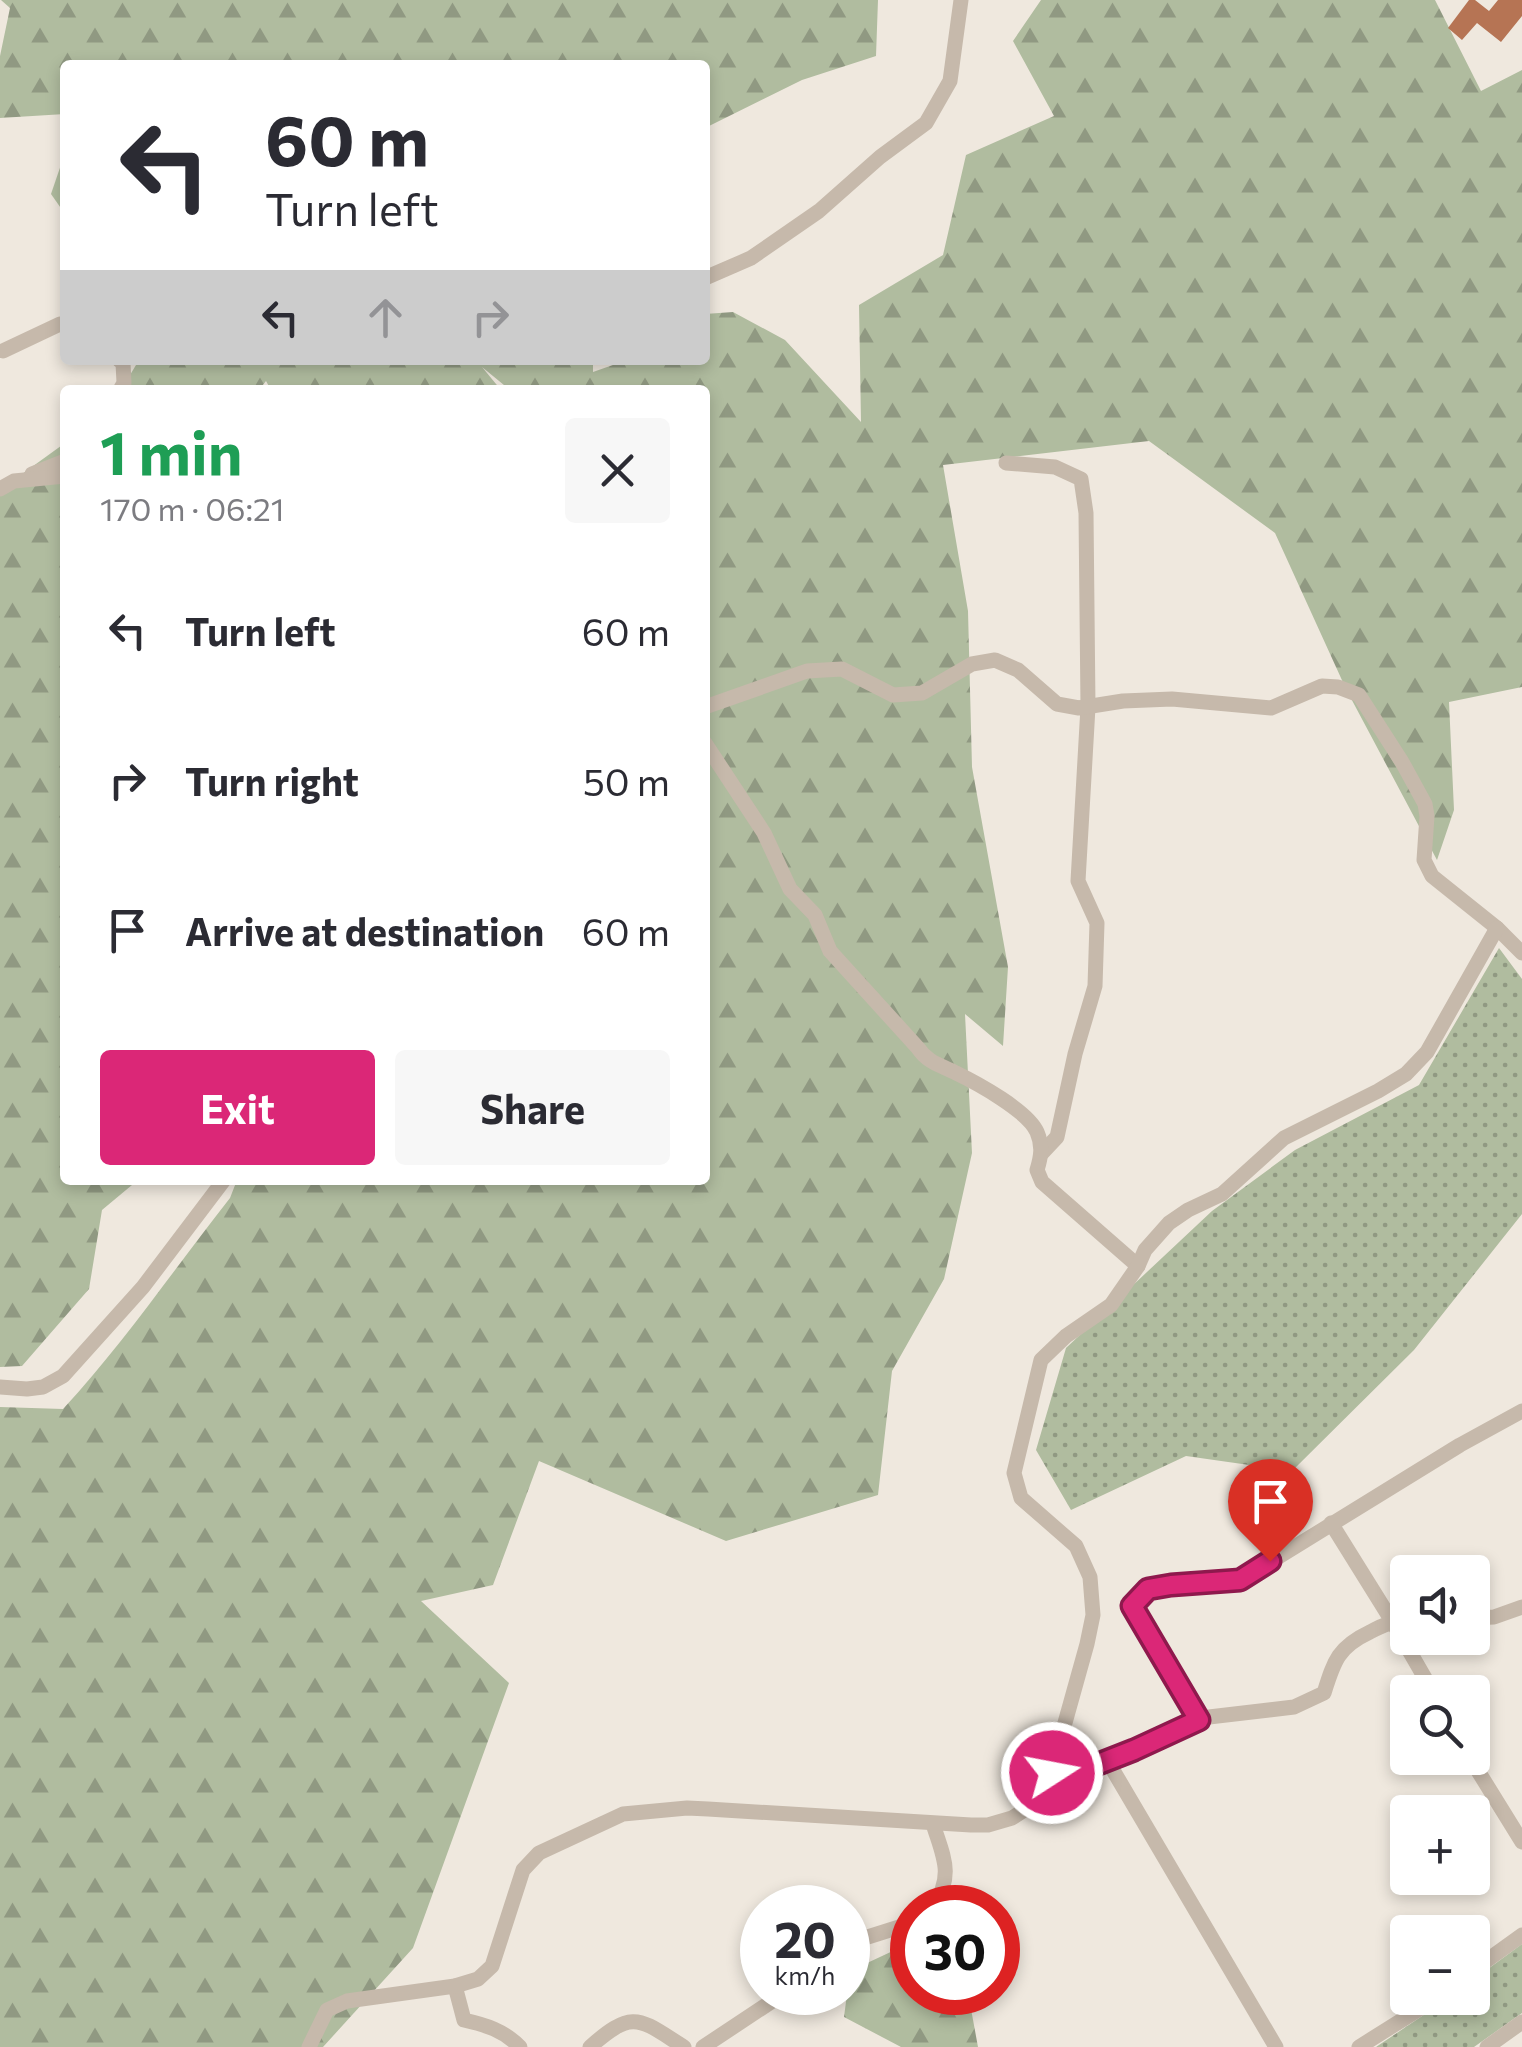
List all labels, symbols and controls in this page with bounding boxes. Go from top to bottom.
text: 60 m [265,95,429,180]
icon: left [100,100,230,230]
text: Turn left [265,180,439,235]
icon: left [253,290,308,345]
icon: ahead [358,290,413,345]
icon: right [463,290,518,345]
text: 1 min [100,414,242,487]
button: close [565,418,670,523]
text: 170 m · 06:21 [100,488,285,528]
icon: left [100,603,155,658]
text: Turn left [185,607,336,654]
text: 60 m [582,607,670,654]
icon: right [100,753,155,808]
text: Turn right [185,757,359,804]
text: 50 m [583,757,670,804]
icon: arrive [100,903,155,958]
text: Arrive at destination [185,907,544,954]
text: 60 m [582,907,670,954]
button: Exit [100,1050,375,1165]
button: Share [395,1050,670,1165]
pin [1228,1459,1313,1562]
icon: arrive [1243,1474,1298,1529]
map controls [1390,1555,1490,2015]
button: sound [1390,1555,1490,1655]
button: search [1390,1675,1490,1775]
position arrow [1000,1721,1104,1825]
button: + [1390,1795,1490,1895]
speed limit sign: 30 [890,1885,1020,2015]
text: 20 [774,1907,836,1968]
button: − [1390,1915,1490,2015]
text: km/h [775,1960,835,1990]

